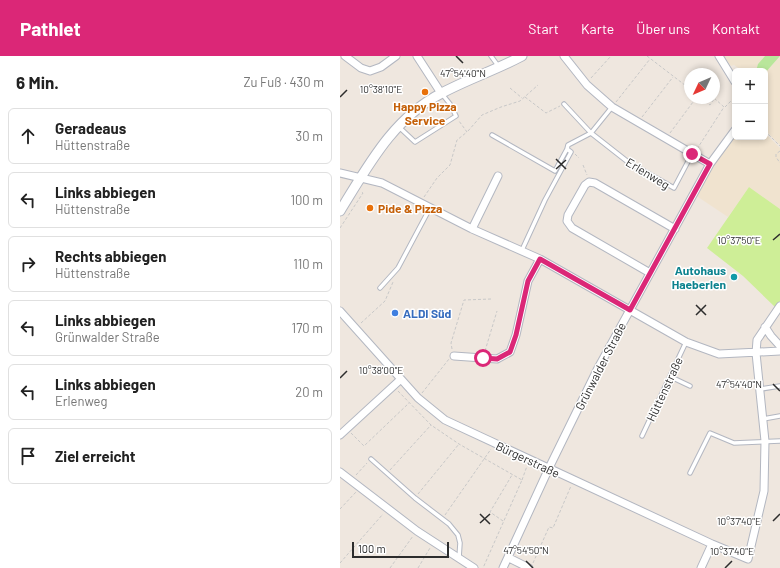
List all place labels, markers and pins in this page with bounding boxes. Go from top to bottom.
marker: Happy Pizza Service [420,87,430,97]
place label: Happy Pizza Service [393,99,457,127]
place label: Pide & Pizza [378,201,442,215]
marker: Pide & Pizza [365,203,375,213]
place label: Autohaus Haeberlen [672,263,726,291]
marker: Autohaus Haeberlen [729,272,739,282]
place label: ALDI Süd [403,306,452,320]
marker: ALDI Süd [390,308,400,318]

